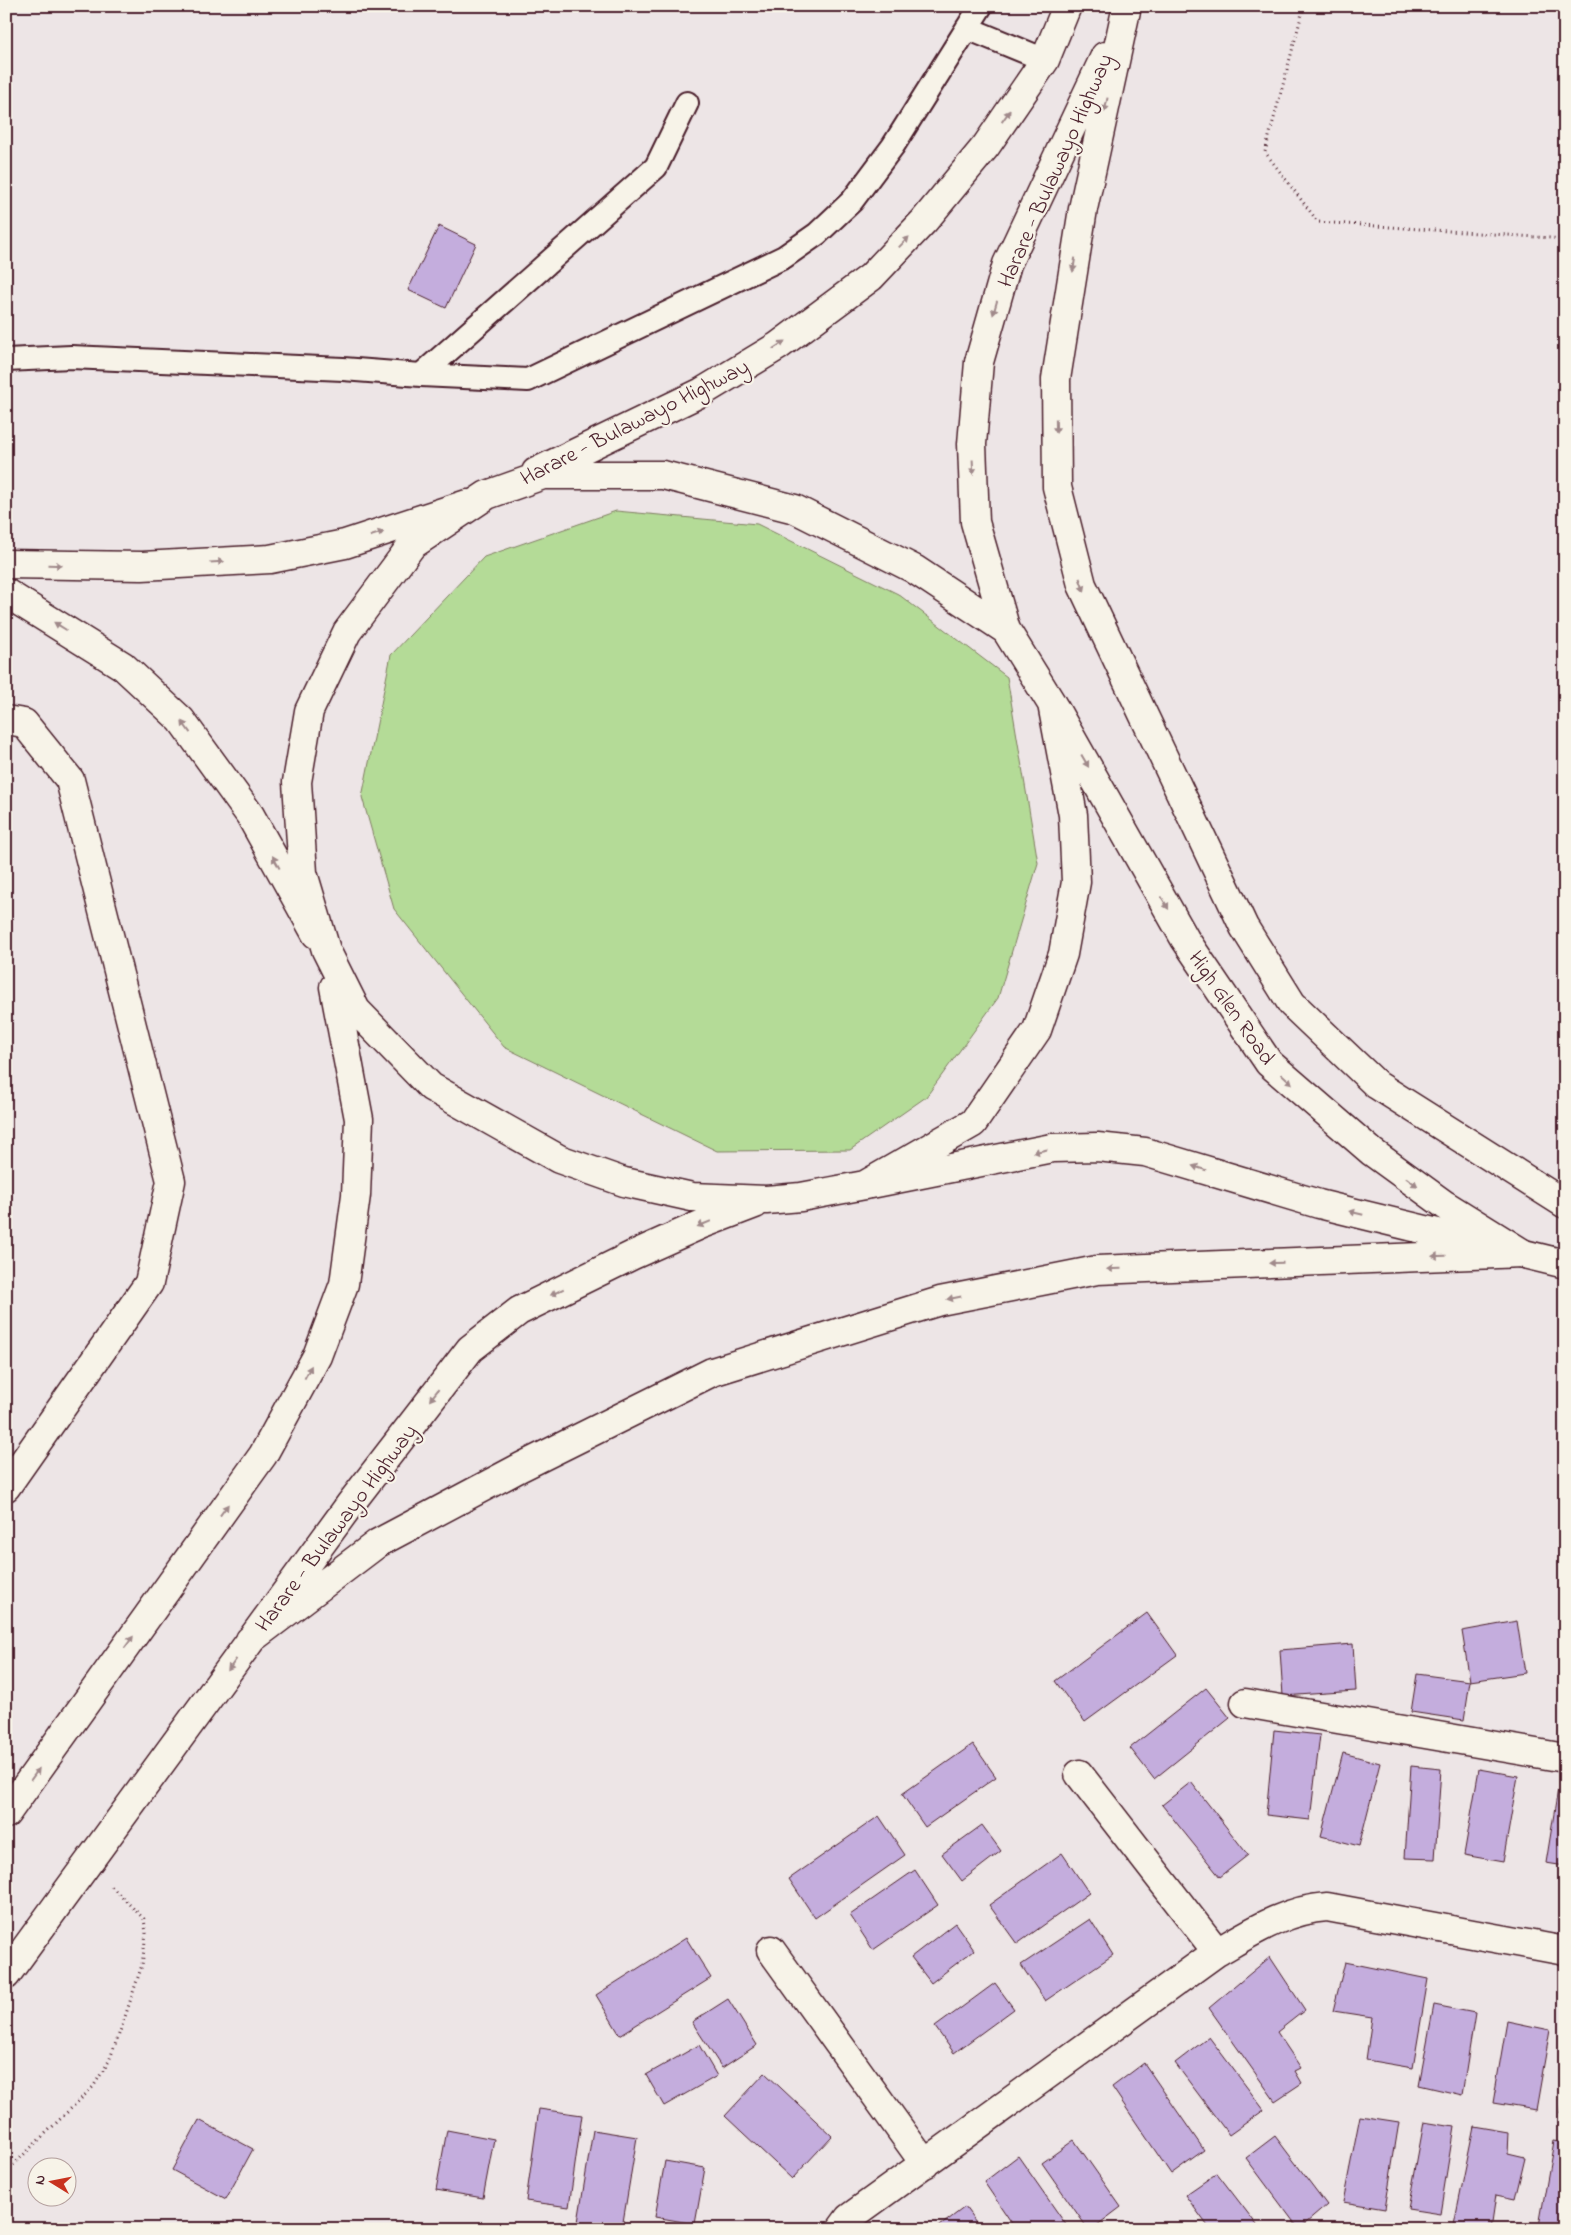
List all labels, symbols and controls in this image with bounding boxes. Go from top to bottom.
street label: Harare - Bulawayo Highway [991,49,1124,294]
one-way arrow [1102,98,1110,113]
one-way arrow [1001,109,1011,123]
one-way arrow [898,236,910,248]
one-way arrow [1070,257,1078,273]
one-way arrow [991,300,999,315]
one-way arrow [772,340,786,350]
street label: Harare - Bulawayo Highway [515,352,756,496]
one-way arrow [1052,418,1060,434]
one-way arrow [969,460,977,476]
one-way arrow [369,530,384,537]
one-way arrow [210,558,226,566]
one-way arrow [47,561,63,569]
one-way arrow [1078,578,1086,593]
one-way arrow [53,622,66,631]
one-way arrow [181,720,191,734]
one-way arrow [1080,755,1089,768]
one-way arrow [272,855,280,869]
one-way arrow [1160,896,1169,909]
street label: High Glen Road [1178,945,1282,1073]
one-way arrow [1280,1073,1292,1085]
one-way arrow [1031,1147,1047,1155]
one-way arrow [1192,1164,1207,1172]
one-way arrow [1405,1176,1418,1187]
one-way arrow [1348,1209,1363,1217]
one-way arrow [697,1220,711,1228]
one-way arrow [1430,1253,1446,1261]
one-way arrow [1268,1259,1284,1267]
one-way arrow [1106,1266,1122,1274]
one-way arrow [550,1288,564,1296]
one-way arrow [946,1294,962,1302]
one-way arrow [304,1365,313,1378]
one-way arrow [429,1388,440,1401]
street label: Harare - Bulawayo Highway [248,1418,427,1640]
one-way arrow [219,1503,229,1517]
one-way arrow [124,1636,135,1649]
one-way arrow [227,1658,237,1672]
one-way arrow [30,1767,40,1781]
north arrow [28,2158,78,2208]
text: N [30,2174,52,2186]

